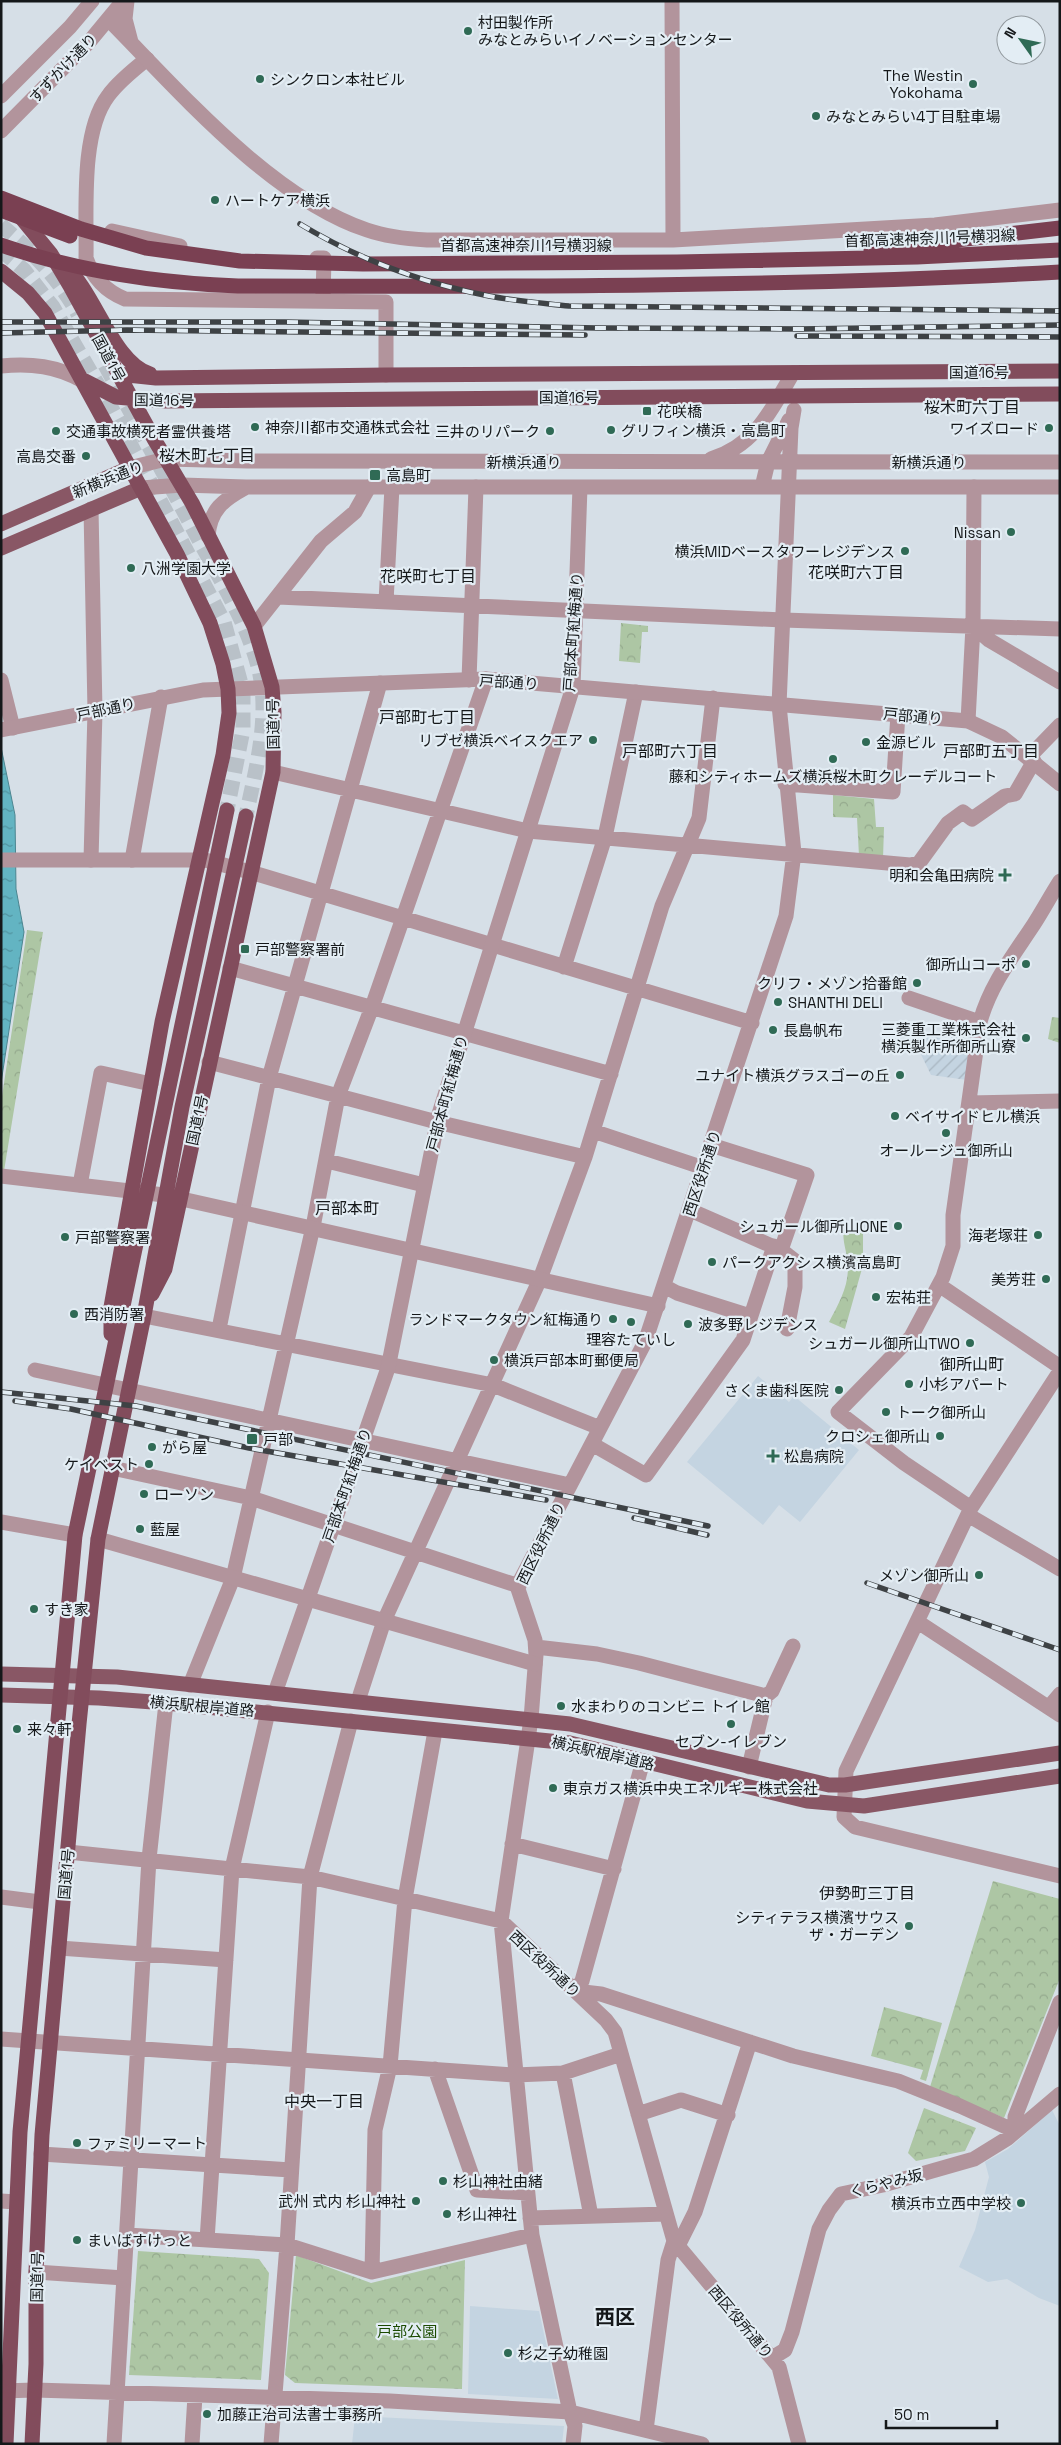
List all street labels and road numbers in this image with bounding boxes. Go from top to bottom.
street label: すずかけ通り [25,29,101,107]
street label: 首都高速神奈川1号横羽線 [844,226,1016,250]
street label: 首都高速神奈川1号横羽線 [440,236,612,255]
street label: 国道1号 [88,331,130,385]
street label: 国道16号 [949,363,1009,382]
street label: 国道16号 [539,388,599,407]
street label: 国道16号 [134,390,194,410]
street label: 新横浜通り [486,453,562,472]
street label: 新横浜通り [891,453,967,472]
street label: 新横浜通り [70,456,146,502]
street label: 戸部本町紅梅通り [559,571,587,693]
street label: 戸部通り [478,670,540,694]
street label: 戸部通り [75,693,137,725]
street label: 国道1号 [263,698,283,750]
street label: 戸部通り [882,704,944,728]
street label: 戸部本町紅梅通り [422,1033,472,1153]
street label: 国道1号 [182,1093,212,1147]
street label: 西区役所通り [679,1127,725,1219]
street label: 戸部本町紅梅通り [318,1425,376,1545]
street label: 西区役所通り [513,1498,569,1588]
street label: 横浜駅根岸道路 [149,1692,255,1720]
street label: 横浜駅根岸道路 [550,1732,656,1774]
street label: 国道1号 [54,1848,78,1900]
street label: 西区役所通り [506,1926,584,2002]
street label: くらやみ坂 [847,2165,925,2201]
street label: 国道1号 [27,2251,47,2303]
street label: 西区役所通り [705,2281,777,2363]

